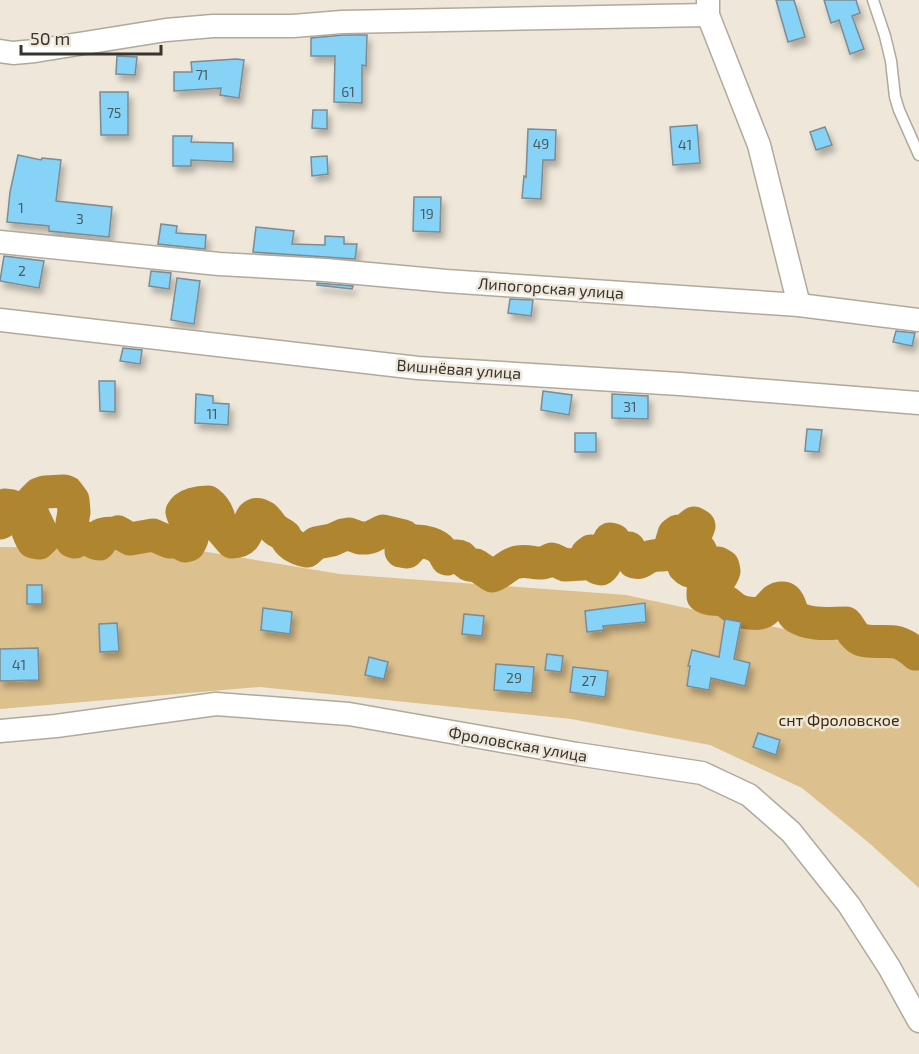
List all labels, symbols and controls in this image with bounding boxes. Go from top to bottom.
scale bar [21,18,160,56]
text: 50 m [30,27,70,49]
house number: 71 [196,66,208,83]
house number: 61 [341,83,355,100]
house number: 75 [107,104,121,121]
house number: 49 [533,135,549,152]
house number: 41 [678,136,692,153]
house number: 1 [18,199,24,216]
house number: 19 [420,205,434,222]
house number: 3 [76,210,84,227]
house number: 2 [18,262,26,279]
street label: Липогорская улица [477,273,625,303]
street label: Вишнёвая улица [396,355,522,383]
house number: 31 [623,398,637,415]
house number: 11 [206,405,218,422]
house number: 41 [12,656,26,673]
house number: 29 [506,669,522,686]
house number: 27 [581,672,597,689]
park label: снт Фроловское [778,710,900,729]
street label: Фроловская улица [447,722,589,766]

